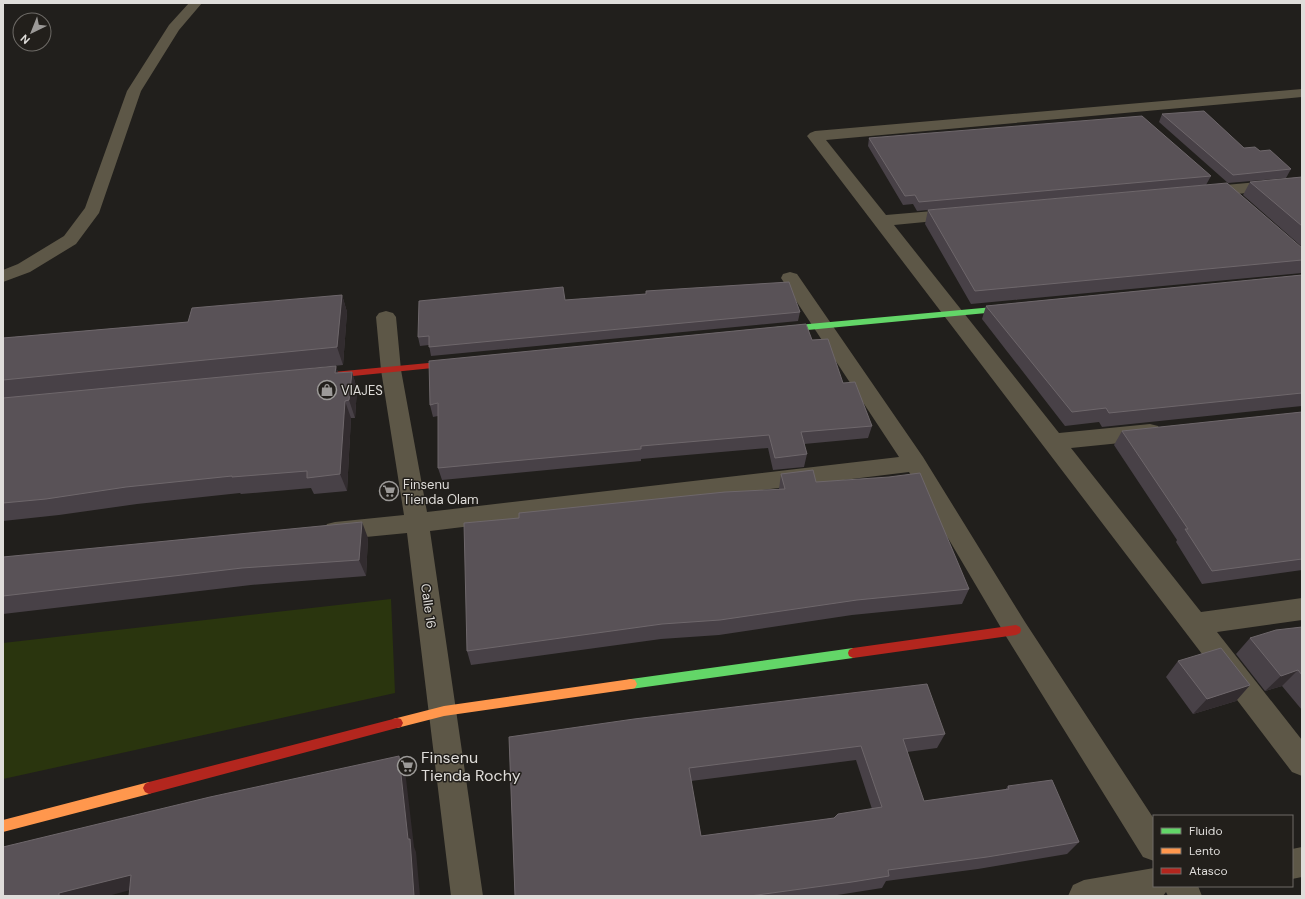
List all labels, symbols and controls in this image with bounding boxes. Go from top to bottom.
north arrow [12,12,52,52]
text: N [17,31,33,47]
shop icon: VIAJES [316,379,338,401]
place label: VIAJES [341,382,383,399]
place label: Finsenu Tienda Olam [403,476,479,508]
supermarket icon: Finsenu Tienda Olam [378,480,400,502]
street label: Calle 16 [417,582,440,630]
place label: Finsenu Tienda Rochy [421,747,521,786]
supermarket icon: Finsenu Tienda Rochy [396,755,418,777]
legend [1153,815,1293,887]
text: Fluido [1189,823,1223,839]
text: Lento [1189,843,1220,859]
text: Atasco [1189,863,1228,879]

